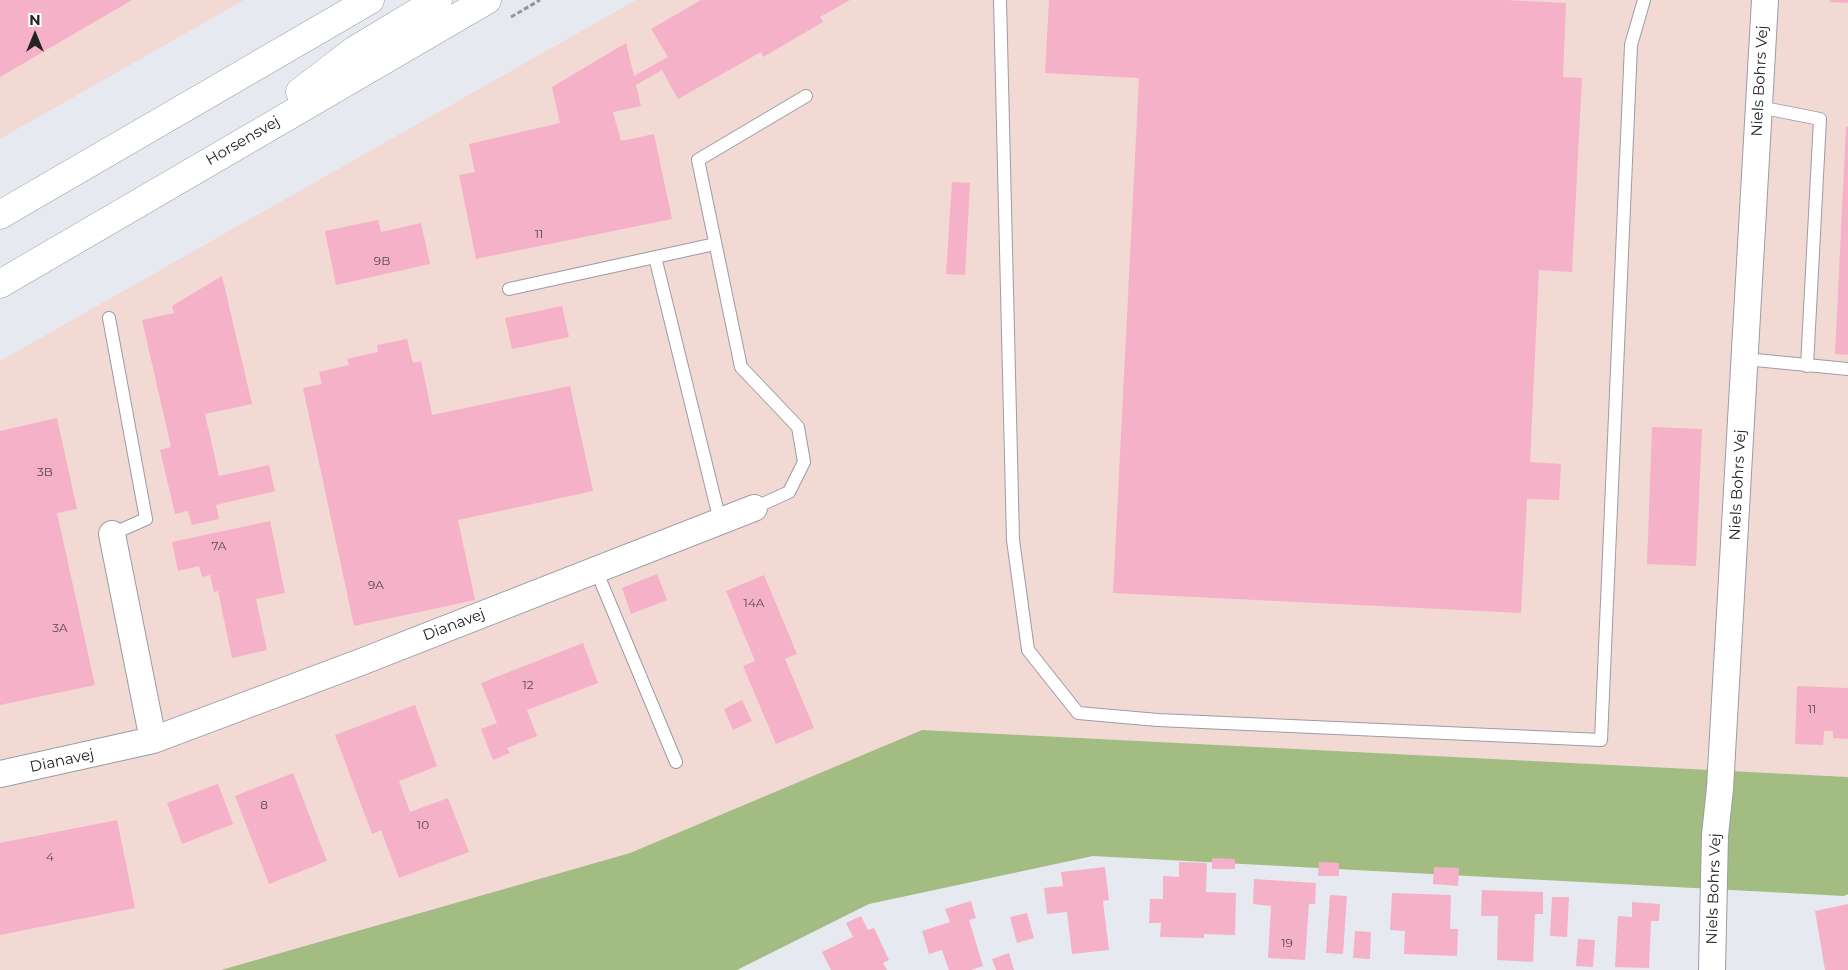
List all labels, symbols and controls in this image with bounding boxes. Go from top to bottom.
north arrow [10,10,60,60]
text: N [29,11,41,29]
street label: Niels Bohrs Vej [1748,25,1772,137]
street label: Horsensvej [203,113,283,169]
house number: 11 [535,227,543,241]
house number: 9B [374,254,390,268]
street label: Niels Bohrs Vej [1726,429,1750,541]
house number: 3B [37,465,53,479]
house number: 7A [212,539,226,553]
house number: 9A [368,578,384,592]
house number: 14A [744,596,764,610]
street label: Dianavej [420,605,488,645]
house number: 3A [52,621,68,635]
house number: 12 [522,678,534,692]
house number: 11 [1808,702,1816,716]
street label: Dianavej [28,745,96,777]
house number: 8 [260,798,268,812]
house number: 10 [417,818,429,832]
street label: Niels Bohrs Vej [1703,833,1725,945]
house number: 4 [46,850,54,864]
house number: 19 [1281,936,1293,950]

